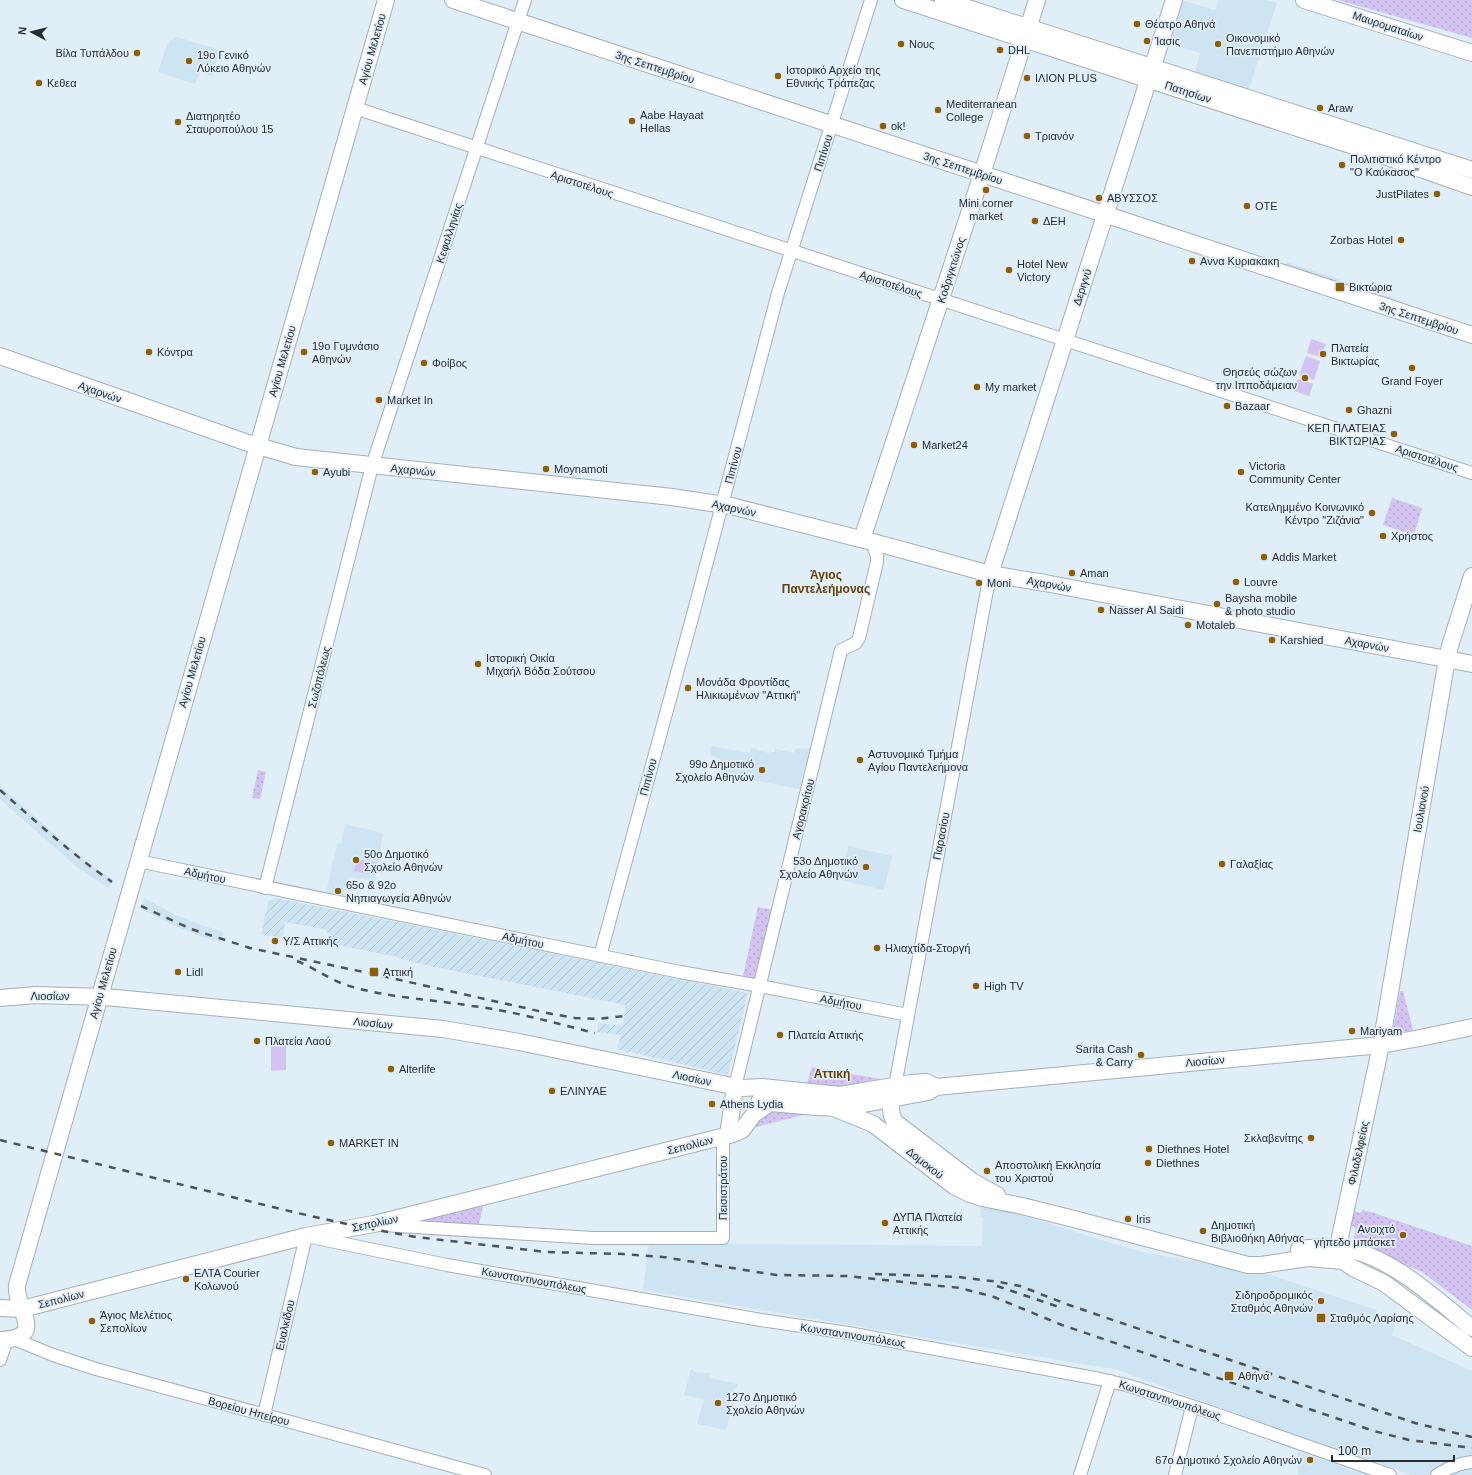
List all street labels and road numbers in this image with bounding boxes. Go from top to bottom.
street label: Μαυροματαίων [1351,9,1425,43]
street label: Αγίου Μελετίου [356,12,388,86]
street label: 3ης Σεπτεμβρίου [614,49,696,85]
street label: Πατησίων [1163,79,1213,105]
street label: Πιπίνου [811,133,835,173]
street label: 3ης Σεπτεμβρίου [922,150,1004,186]
street label: Αριστοτέλους [549,168,615,200]
street label: Κεφαλληνίας [434,201,464,265]
street label: Κοδριγκτώνος [935,235,967,305]
street label: Δεριγνύ [1070,267,1094,307]
street label: Αριστοτέλους [858,268,924,300]
street label: 3ης Σεπτεμβρίου [1378,300,1460,336]
street label: Αγίου Μελετίου [266,324,298,398]
street label: Αχαρνών [77,379,124,405]
street label: Αριστοτέλους [1394,442,1460,474]
street label: Πιπίνου [722,445,744,485]
street label: Αχαρνών [390,462,436,478]
street label: Αχαρνών [711,497,758,519]
street label: Αχαρνών [1026,574,1073,594]
street label: Αχαρνών [1344,634,1391,654]
street label: Αγίου Μελετίου [176,635,208,709]
street label: Σωζοπόλεως [306,645,332,709]
street label: Πιπίνου [637,757,659,797]
street label: Αγορακρίτου [790,778,816,840]
street label: Ιουλιανού [1411,785,1431,833]
street label: Παρασίου [931,811,951,861]
street label: Αδμήτου [183,865,227,885]
street label: Αδμήτου [501,930,545,950]
street label: Αγίου Μελετίου [87,946,119,1020]
street label: Λιοσίων [30,990,70,1002]
street label: Αδμήτου [819,992,863,1012]
street label: Λιοσίων [353,1015,394,1031]
street label: Λιοσίων [1185,1053,1226,1069]
street label: Λιοσίων [672,1068,713,1088]
street label: Φιλαδελφείας [1345,1120,1371,1186]
street label: Σεπολίων [666,1133,715,1157]
street label: Δομοκού [904,1145,946,1181]
street label: Πεισιστράτου [717,1156,729,1220]
street label: Σεπολίων [351,1212,400,1234]
street label: Κωνσταντινουπόλεως [481,1265,587,1295]
street label: Σεπολίων [37,1287,86,1311]
street label: Ευαλκίδου [273,1299,297,1351]
street label: Κωνσταντινουπόλεως [800,1321,906,1349]
street label: Κωνσταντινουπόλεως [1118,1378,1222,1422]
street label: Βορείου Ηπείρου [207,1394,291,1428]

